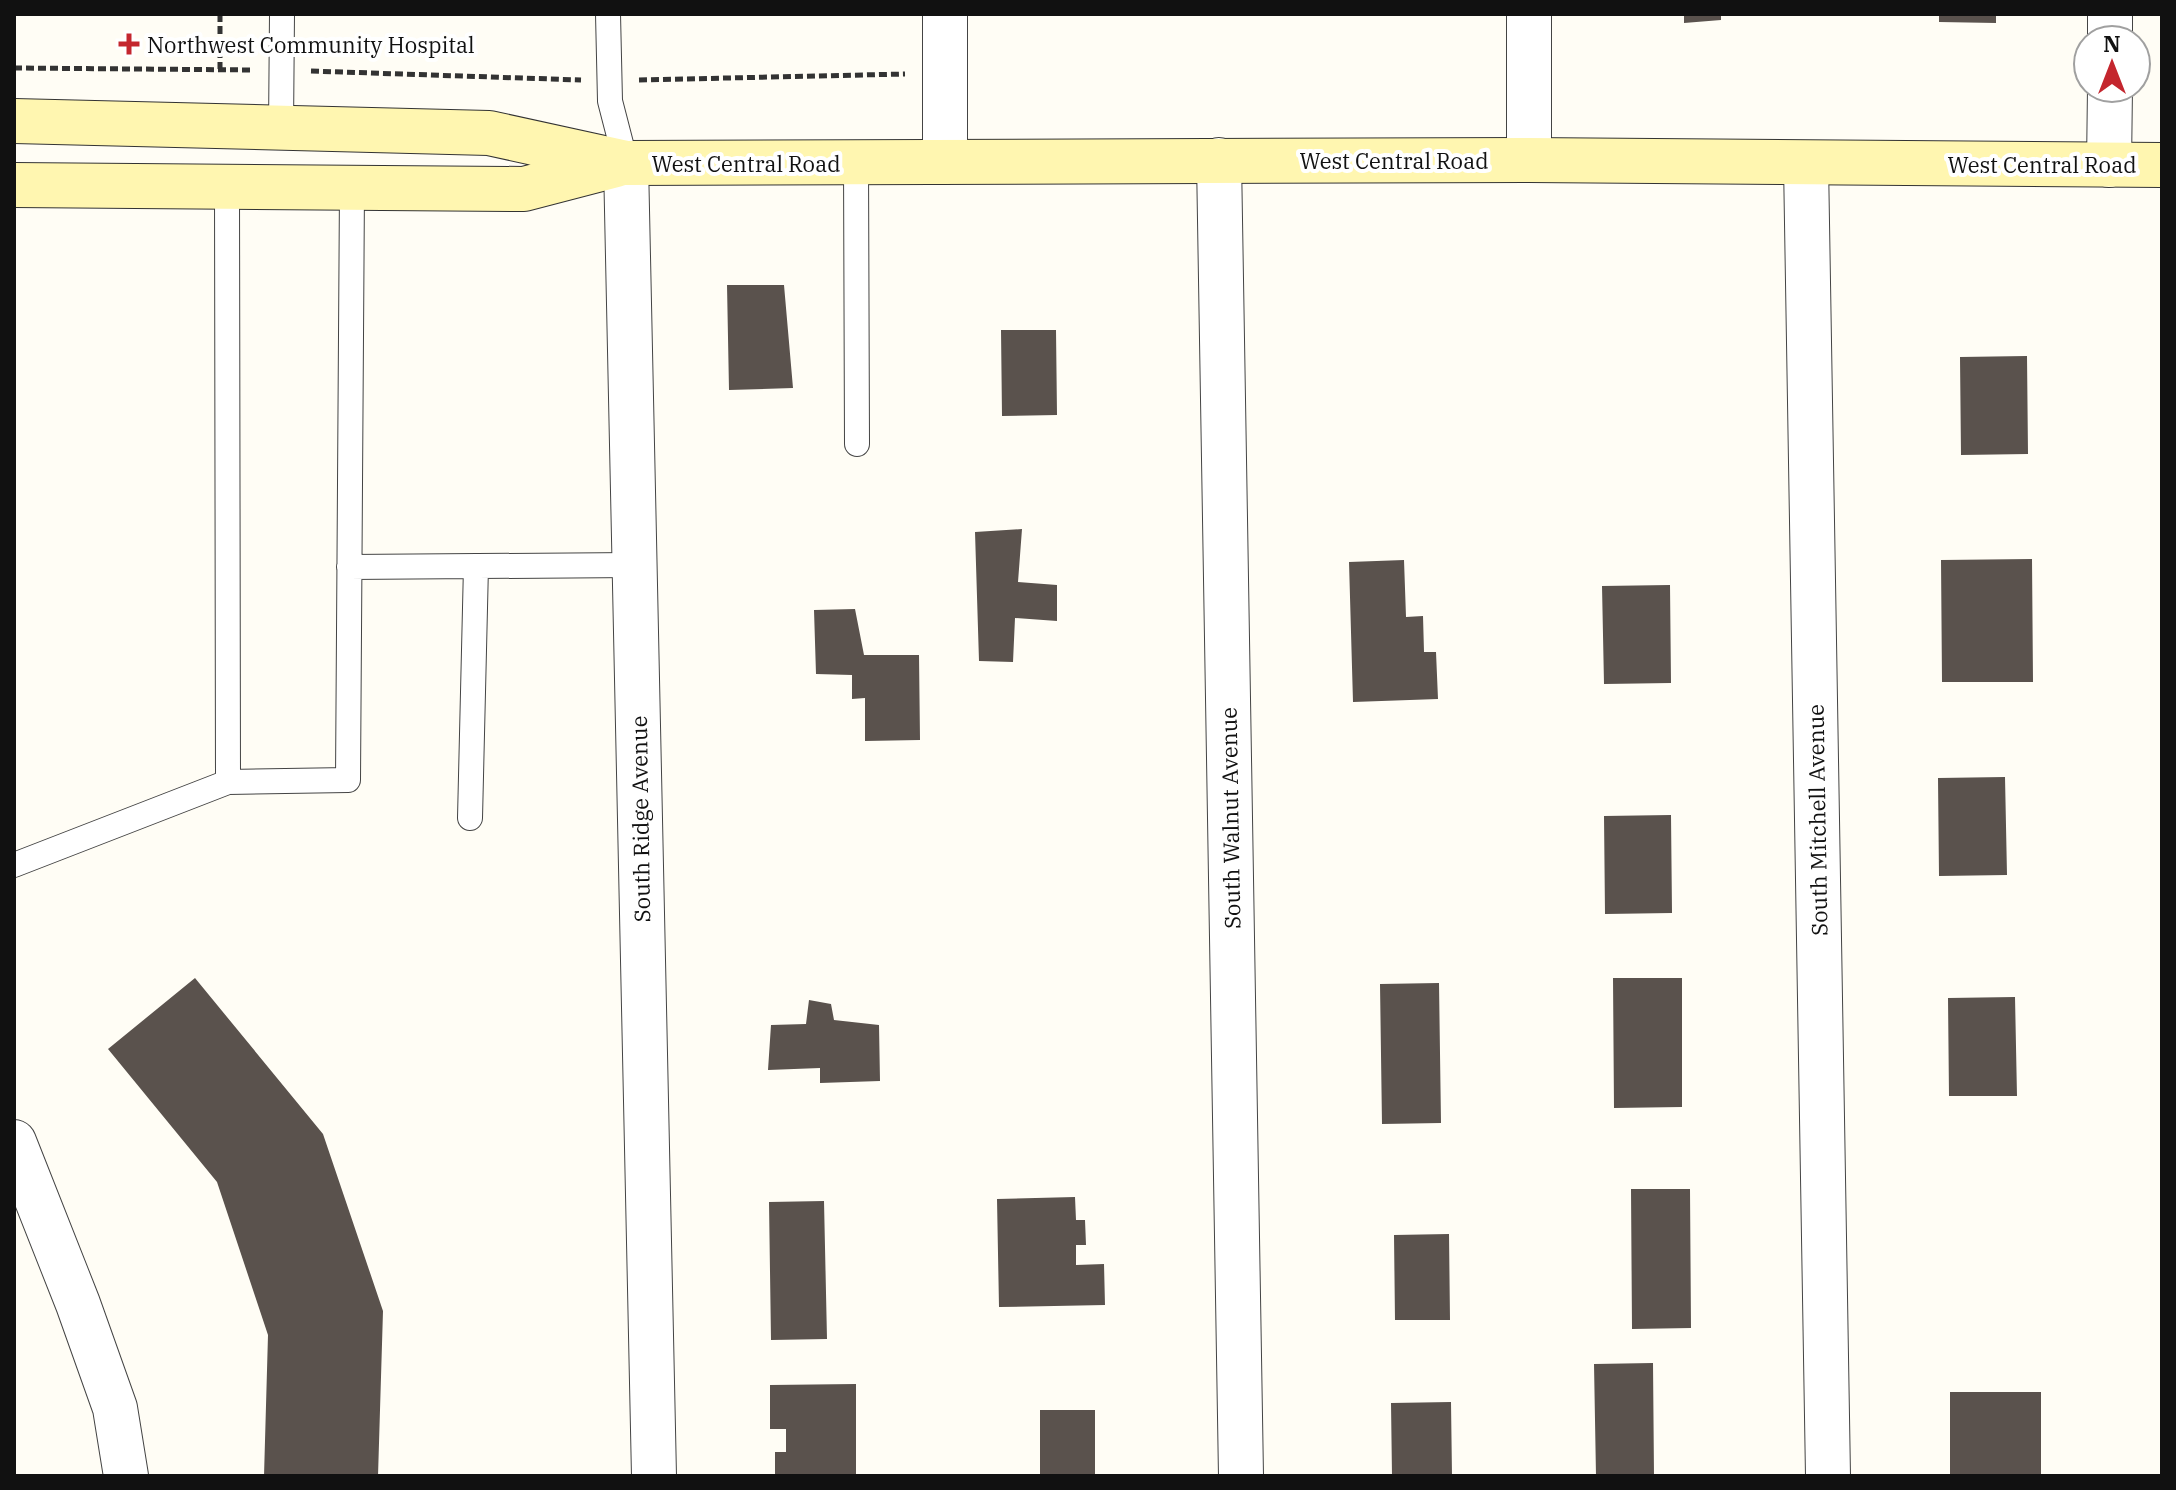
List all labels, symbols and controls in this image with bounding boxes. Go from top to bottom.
north arrow [2072,24,2152,104]
text: N [2103,29,2121,58]
place label: Northwest Community Hospital [147,30,475,59]
marker: Northwest Community Hospital [118,33,140,55]
street label: West Central Road [1299,146,1489,175]
street label: West Central Road [651,149,841,178]
street label: West Central Road [1947,150,2137,179]
street label: South Mitchell Avenue [1800,704,1834,936]
street label: South Walnut Avenue [1214,707,1246,929]
street label: South Ridge Avenue [624,715,656,923]

